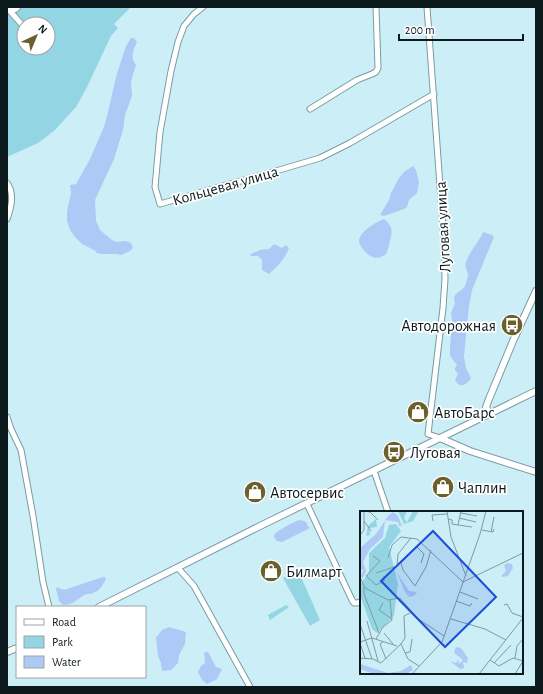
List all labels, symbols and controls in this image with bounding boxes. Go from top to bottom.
north arrow [16,16,56,56]
scale bar [399,16,523,42]
text: N [36,23,49,36]
text: 200 m [405,24,435,36]
street label: Кольцевая улица [171,163,280,210]
street label: Луговая улица [433,181,454,273]
bus stop icon: Автодорожная [499,312,525,338]
place label: Автодорожная [401,318,496,334]
shop icon: АвтоБарс [405,399,431,425]
place label: АвтоБарс [434,405,495,421]
bus stop icon: Луговая [381,439,407,465]
place label: Луговая [410,445,461,462]
shop icon: Чаплин [430,474,456,500]
shop icon: Автосервис [242,479,268,505]
place label: Чаплин [458,480,507,496]
place label: Автосервис [270,485,344,501]
inset map [360,511,523,674]
shop icon: Билмарт [258,558,284,584]
place label: Билмарт [286,564,342,580]
legend [16,606,146,678]
text: Road [52,616,76,628]
text: Park [52,636,73,648]
text: Water [52,656,81,668]

